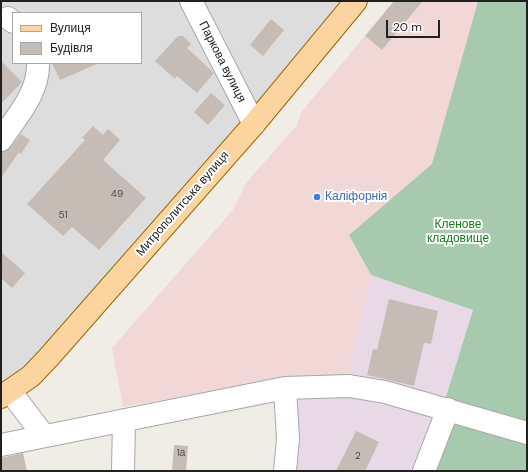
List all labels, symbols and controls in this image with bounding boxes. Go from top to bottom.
legend [12,12,142,64]
scale bar [388,12,442,38]
street label: Паркова вулиця [195,19,249,105]
text: 20 m [393,19,422,35]
text: Вулиця [50,20,91,36]
text: Будівля [50,40,92,56]
street label: Митрополитська вулиця [134,149,232,259]
house number: 49 [111,188,123,200]
place label: Каліфорнія [325,190,387,204]
marker: Каліфорнія [312,192,322,202]
house number: 51 [58,209,68,221]
park label: Кленове кладовище [427,218,489,246]
house number: 1а [177,447,185,459]
house number: 2 [355,450,361,462]

